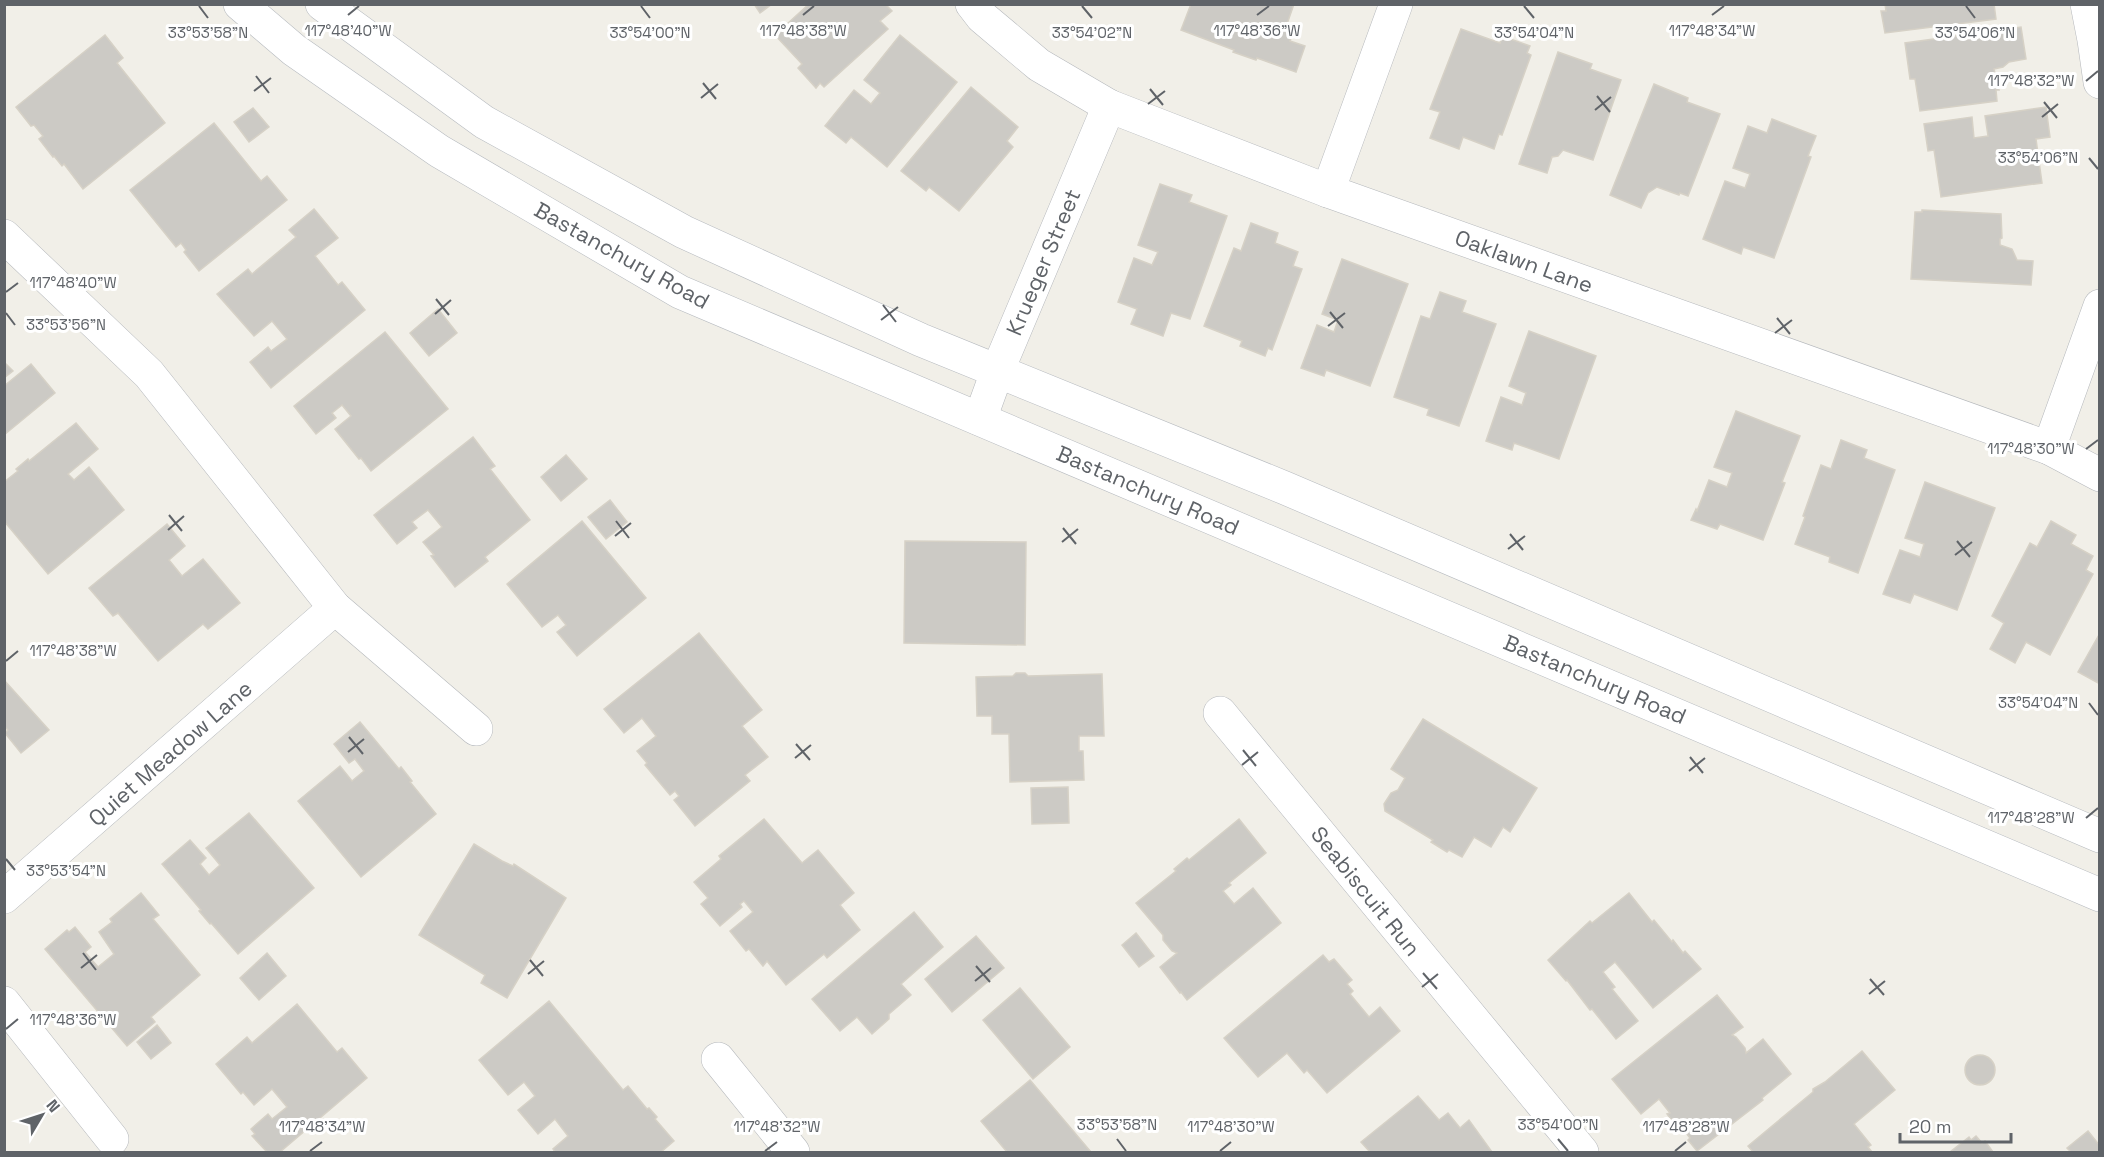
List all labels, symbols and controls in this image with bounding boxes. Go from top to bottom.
text: 117°48'40"W [304,21,392,40]
text: 117°48'38"W [759,21,847,40]
text: 117°48'36"W [1214,21,1300,40]
text: 117°48'34"W [1669,21,1755,40]
text: 33°53'58"N [168,23,248,42]
text: 33°54'00"N [610,23,691,42]
text: 33°54'02"N [1052,23,1132,42]
text: 33°54'04"N [1494,23,1574,42]
text: 33°54'06"N [1935,23,2015,42]
text: 117°48'32"W [1988,71,2074,90]
text: 33°54'06"N [1998,148,2078,167]
street label: Krueger Street [1000,184,1086,340]
street label: Bastanchury Road [530,195,714,315]
street label: Oaklawn Lane [1451,223,1597,299]
text: 117°48'40"W [29,273,117,292]
text: 33°53'56"N [26,315,106,334]
street label: Bastanchury Road [1052,439,1244,541]
text: 117°48'30"W [1987,439,2075,458]
street label: Bastanchury Road [1499,628,1691,730]
text: 117°48'38"W [29,641,117,660]
street label: Quiet Meadow Lane [82,674,258,832]
text: 33°54'04"N [1998,693,2078,712]
text: 117°48'28"W [1987,808,2075,827]
street label: Seabiscuit Run [1305,820,1427,962]
text: 33°53'54"N [26,861,106,880]
text: 117°48'36"W [30,1010,116,1029]
north arrow [12,1085,72,1145]
text: N [42,1095,65,1117]
scale bar [1900,1106,2011,1144]
text: 33°53'58"N [1077,1115,1157,1134]
text: 33°54'00"N [1518,1115,1599,1134]
text: 20 m [1909,1115,1952,1138]
text: 117°48'34"W [279,1117,365,1136]
text: 117°48'32"W [734,1117,820,1136]
text: 117°48'30"W [1187,1117,1275,1136]
text: 117°48'28"W [1642,1117,1730,1136]

